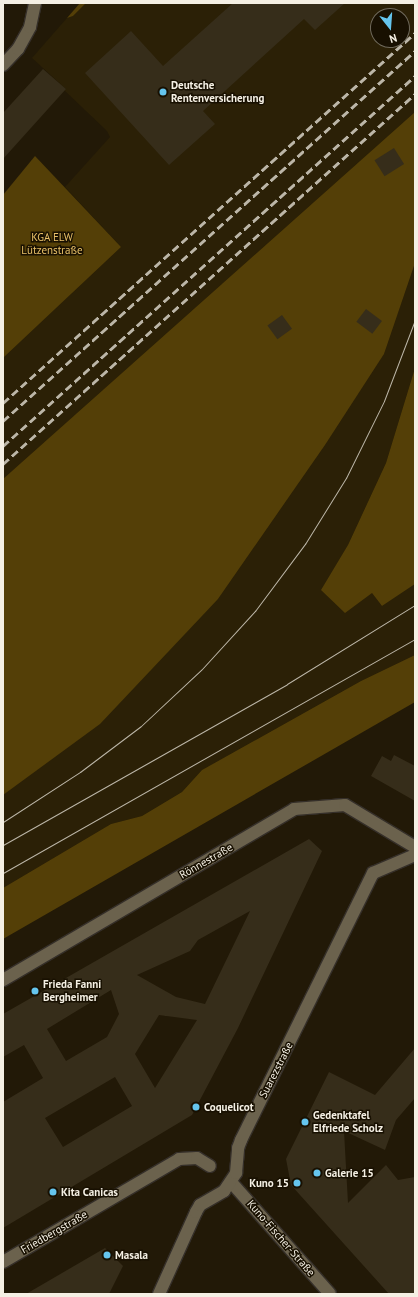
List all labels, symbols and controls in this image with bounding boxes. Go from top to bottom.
north arrow [370,8,410,48]
text: N [388,31,399,46]
place label: Deutsche Rentenversicherung [171,79,264,105]
marker: Deutsche Rentenversicherung [158,87,168,97]
park label: KGA ELW Lützenstraße [21,231,83,257]
street label: Rönnestraße [177,840,235,882]
place label: Frieda Fanni Bergheimer [43,978,101,1004]
marker: Frieda Fanni Bergheimer [30,986,40,996]
street label: Suarezstraße [256,1040,296,1100]
place label: Coquelicot [204,1100,254,1114]
marker: Coquelicot [191,1102,201,1112]
place label: Gedenktafel Elfriede Scholz [313,1109,383,1135]
marker: Gedenktafel Elfriede Scholz [300,1117,310,1127]
place label: Galerie 15 [325,1166,374,1180]
marker: Galerie 15 [312,1168,322,1178]
place label: Kuno 15 [249,1176,289,1190]
marker: Kuno 15 [292,1178,302,1188]
place label: Kita Canicas [61,1185,118,1199]
marker: Kita Canicas [48,1187,58,1197]
street label: Kuno-Fischer-Straße [244,1197,318,1279]
street label: Friedbergstraße [18,1208,90,1256]
place label: Masala [115,1248,148,1262]
marker: Masala [102,1250,112,1260]

